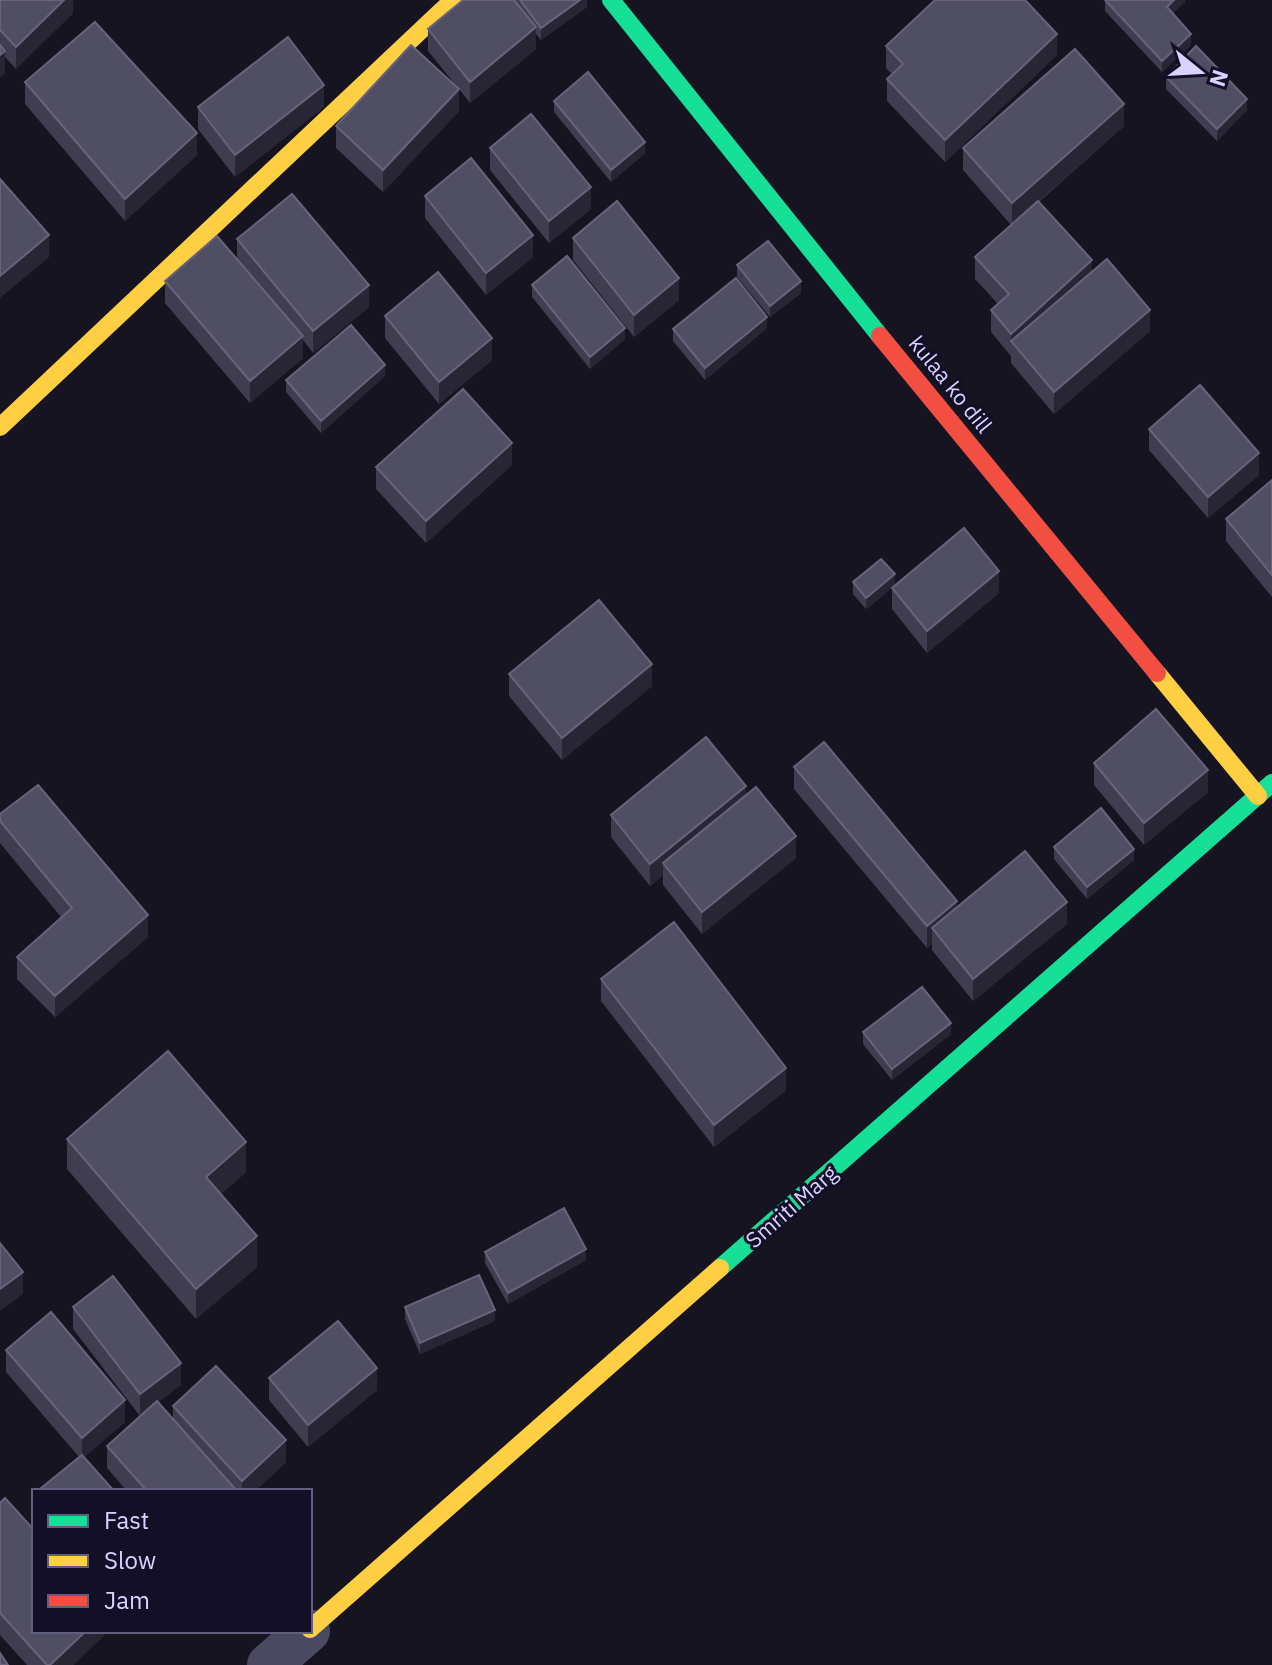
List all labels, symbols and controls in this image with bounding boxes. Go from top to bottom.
north arrow [1160,32,1240,112]
text: N [1203,66,1236,90]
street label: kulaa ko dill [903,329,999,439]
street label: Smriti Marg [739,1158,843,1254]
legend [32,1489,312,1633]
text: Fast [104,1504,149,1536]
text: Slow [104,1544,156,1576]
text: Jam [104,1584,150,1616]

